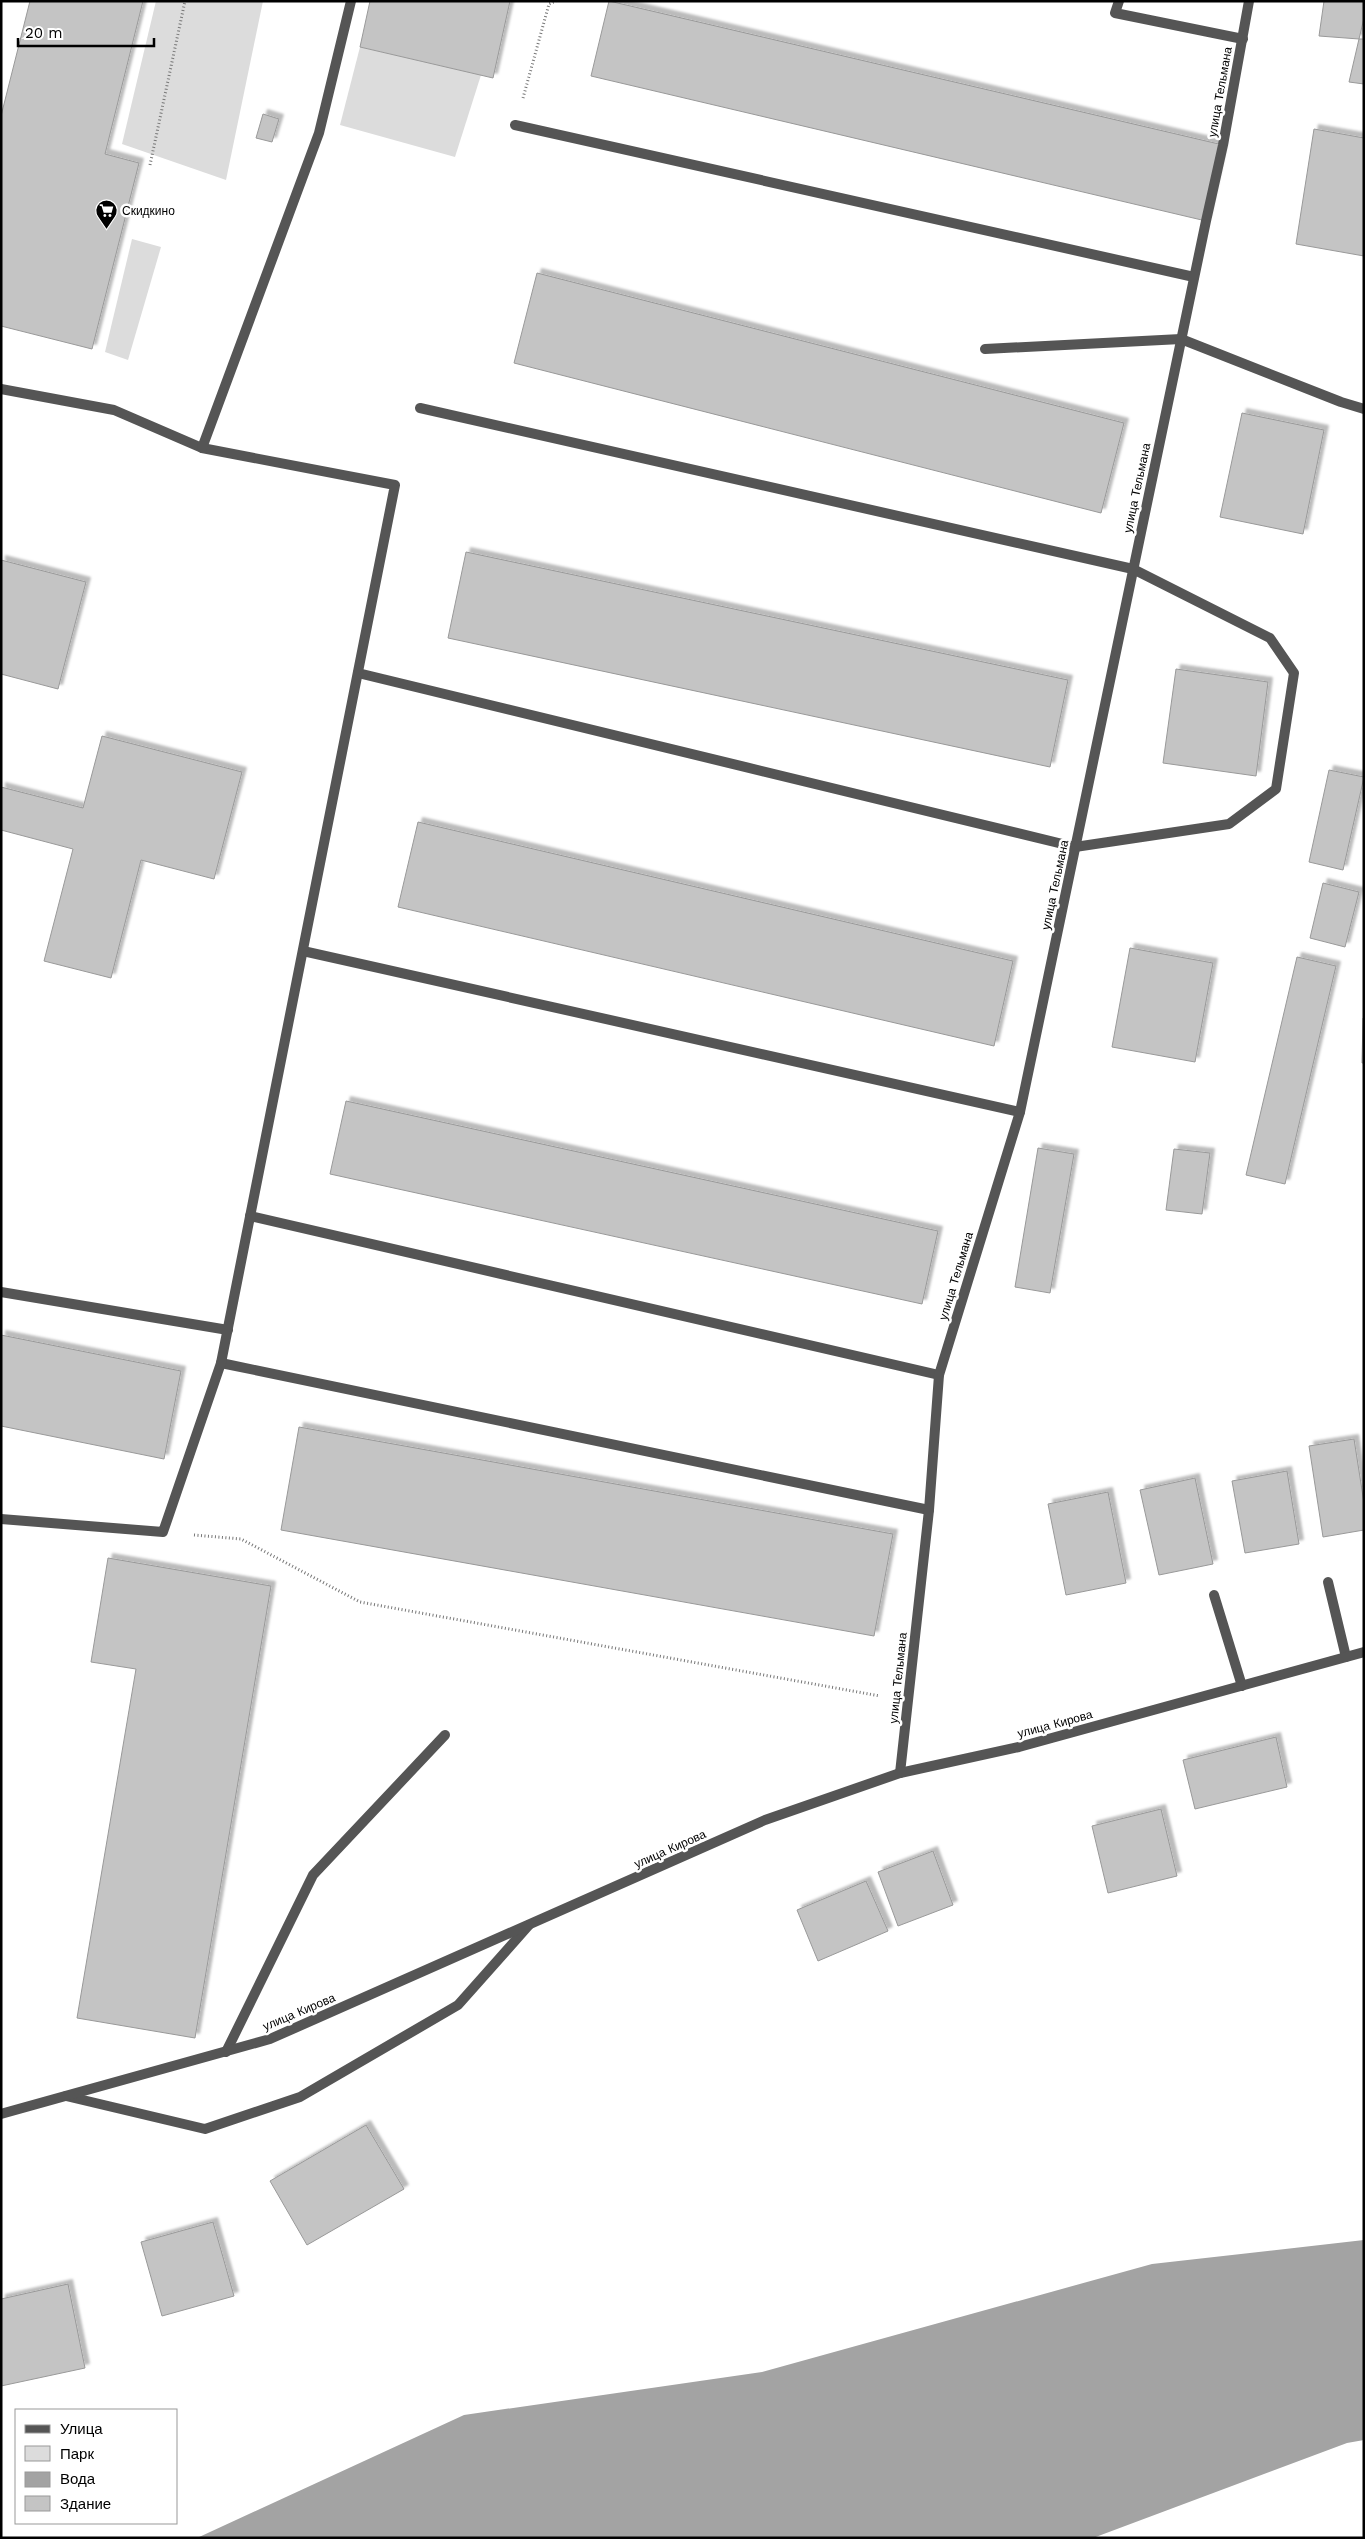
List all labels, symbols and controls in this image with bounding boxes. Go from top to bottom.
scale bar [18,15,154,47]
text: 20 m [25,24,63,42]
street label: улица Тельмана [1205,45,1235,138]
supermarket icon: Скидкино [94,199,118,230]
place label: Скидкино [122,204,175,218]
street label: улица Тельмана [1121,441,1153,534]
street label: улица Тельмана [1039,838,1071,931]
street label: улица Тельмана [936,1230,976,1322]
street label: улица Тельмана [886,1631,910,1724]
street label: улица Кирова [1016,1707,1094,1741]
street label: улица Кирова [632,1827,708,1871]
street label: улица Кирова [261,1990,337,2033]
legend [15,2409,178,2524]
text: Улица [60,2420,103,2438]
text: Парк [60,2445,94,2463]
text: Вода [60,2470,96,2488]
text: Здание [60,2495,111,2513]

